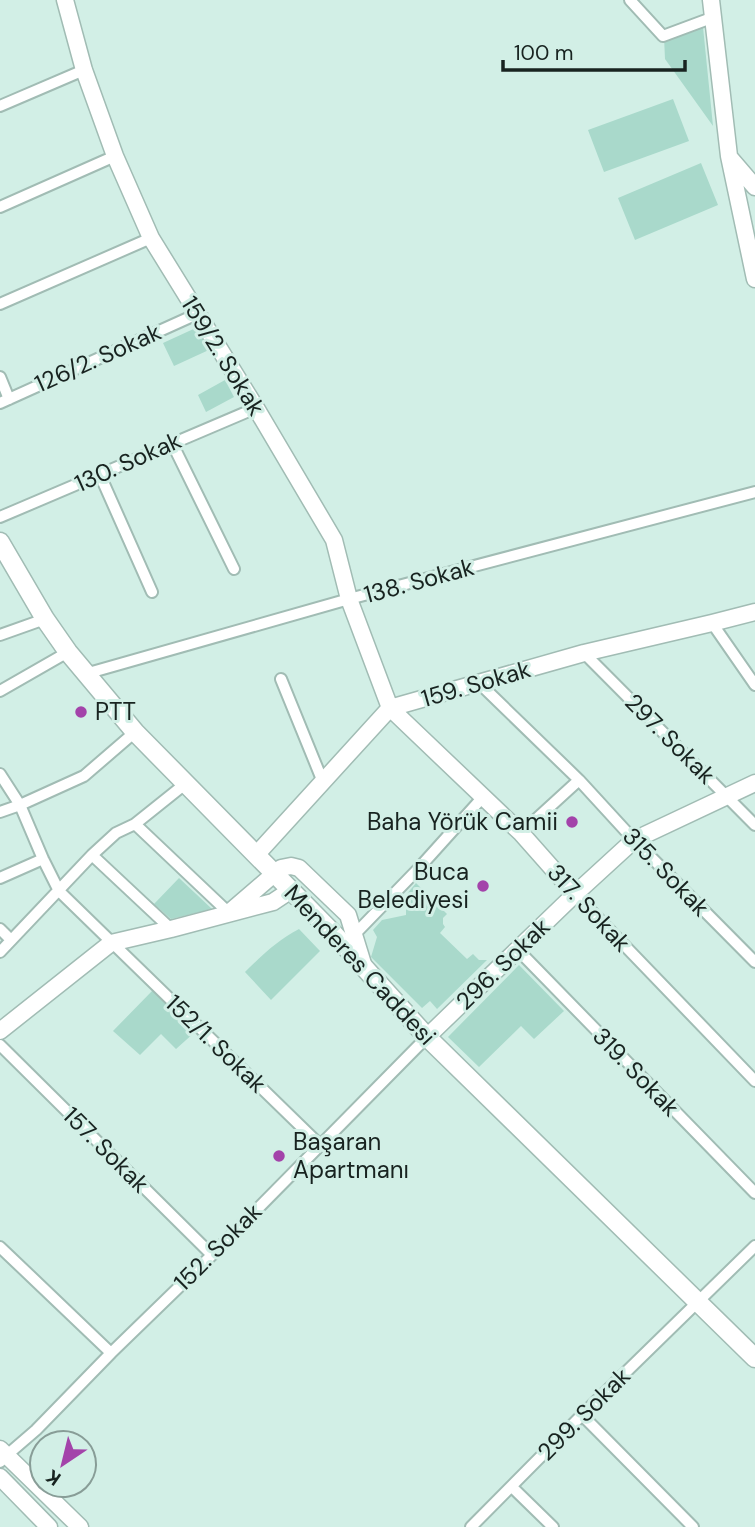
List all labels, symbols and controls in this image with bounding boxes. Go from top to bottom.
scale bar [503,28,685,72]
text: 100 m [514,39,574,67]
street label: 159/2. Sokak [175,290,272,421]
street label: 126/2. Sokak [30,316,166,399]
street label: 130. Sokak [70,424,186,499]
street label: 138. Sokak [360,551,477,610]
street label: 159. Sokak [418,653,534,714]
street label: 297. Sokak [618,687,722,791]
place label: PTT [95,696,136,727]
marker: PTT [73,704,89,720]
place label: Baha Yörük Camii [367,806,558,837]
marker: Baha Yörük Camii [564,814,580,830]
street label: 315. Sokak [616,820,717,923]
place label: Buca Belediyesi [357,856,469,915]
street label: 317. Sokak [541,857,638,958]
street label: Menderes Caddesi [278,878,443,1051]
marker: Buca Belediyesi [475,878,491,894]
street label: 296. Sokak [449,911,556,1016]
street label: 152/1. Sokak [159,988,273,1100]
street label: 319. Sokak [586,1021,686,1123]
street label: 157. Sokak [57,1100,156,1199]
place label: Başaran Apartmanı [293,1126,409,1185]
marker: Başaran Apartmanı [271,1148,287,1164]
street label: 152. Sokak [167,1196,268,1297]
street label: 299. Sokak [530,1360,637,1467]
north arrow [28,1429,98,1499]
text: K [41,1464,66,1491]

